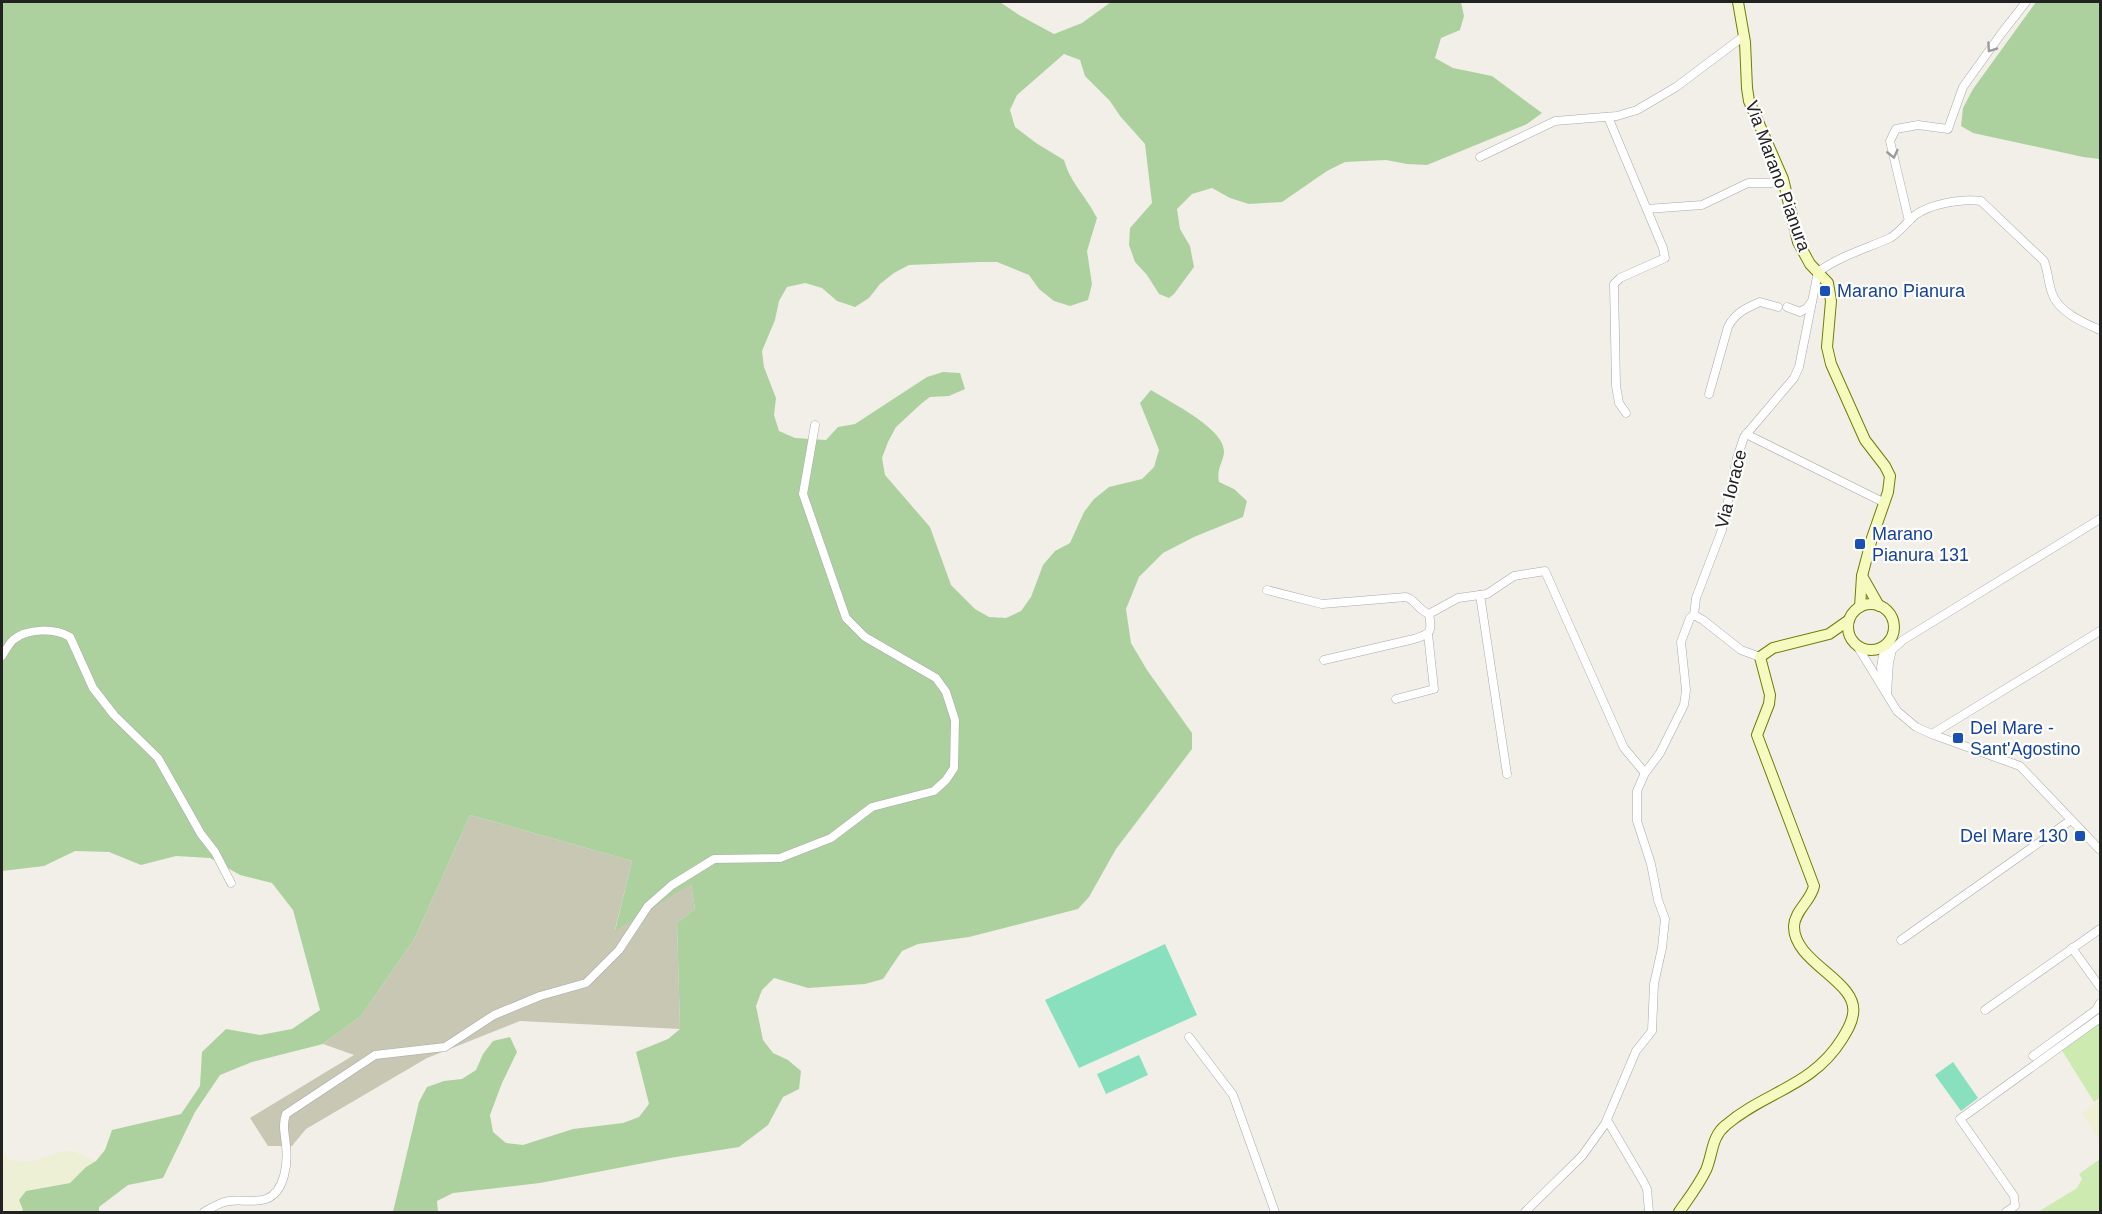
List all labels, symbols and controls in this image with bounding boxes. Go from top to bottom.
one-way arrow [1987,41,1998,52]
street label: Via Marano Pianura [1741,98,1815,255]
one-way arrow [1885,149,1898,159]
place label: Marano Pianura [1837,281,1966,301]
marker: Marano Pianura [1818,284,1832,298]
street label: Via Iorace [1712,447,1750,531]
place label: Marano Pianura 131 [1872,524,1969,565]
marker: Marano Pianura 131 [1853,537,1867,551]
place label: Del Mare - Sant'Agostino [1970,718,2081,759]
marker: Del Mare - Sant'Agostino [1951,731,1965,745]
place label: Del Mare 130 [1960,826,2068,846]
marker: Del Mare 130 [2073,829,2087,843]

